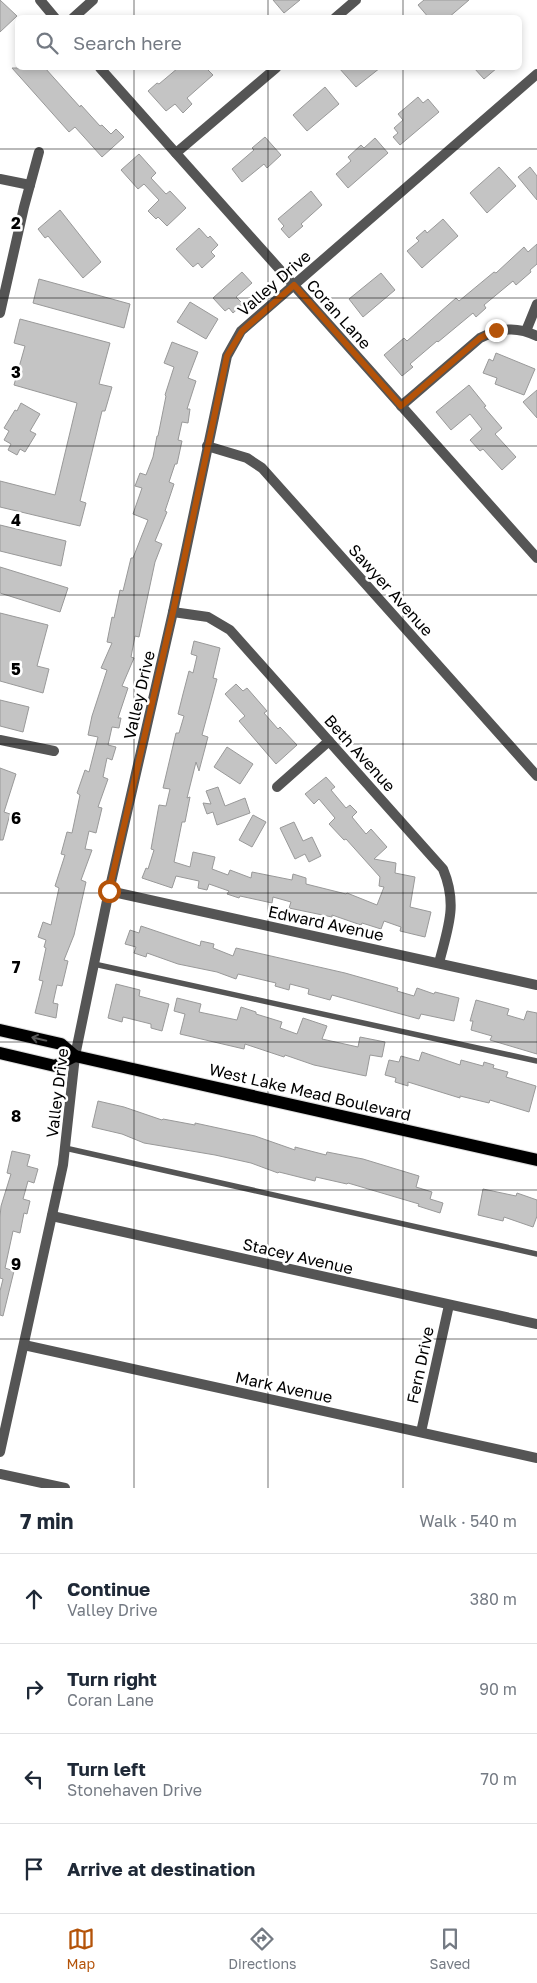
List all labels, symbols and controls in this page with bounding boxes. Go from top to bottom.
search box [15,15,522,70]
icon: search [33,29,61,57]
text: Search here [73,31,182,54]
text: 2 [11,213,21,233]
street label: Valley Drive [233,246,315,320]
street label: Coran Lane [302,275,376,353]
route end [485,319,508,342]
text: 3 [11,362,21,382]
text: 4 [11,510,21,530]
street label: Sawyer Avenue [344,540,438,640]
street label: Valley Drive [119,649,159,741]
text: 5 [11,659,21,679]
street label: Beth Avenue [320,710,400,796]
text: 6 [11,808,21,828]
route start [98,880,121,903]
street label: Edward Avenue [266,901,386,945]
text: 7 [12,957,21,977]
one-way arrow [32,1034,48,1043]
street label: Valley Drive [42,1047,72,1139]
street label: West Lake Mead Boulevard [207,1059,413,1125]
text: 8 [11,1106,21,1126]
street label: Stacey Avenue [241,1234,355,1278]
text: 9 [11,1254,21,1274]
street label: Fern Drive [402,1325,438,1405]
street label: Mark Avenue [234,1367,334,1407]
text: 7 min [20,1508,74,1534]
text: Walk · 540 m [419,1511,517,1531]
text: Continue [67,1577,150,1600]
icon: ahead [20,1585,48,1613]
text: 380 m [470,1589,517,1609]
text: Valley Drive [67,1600,157,1620]
text: Turn right [67,1667,157,1690]
icon: right [20,1675,48,1703]
text: 90 m [479,1679,517,1699]
text: Coran Lane [67,1690,154,1710]
text: Turn left [67,1757,146,1780]
icon: left [20,1765,48,1793]
text: 70 m [480,1769,517,1789]
text: Stonehaven Drive [67,1780,202,1800]
icon: arrive [20,1855,48,1883]
text: Arrive at destination [67,1857,255,1880]
tab: Map [67,1925,95,1972]
tab: Directions [228,1925,297,1972]
tab: Saved [430,1925,470,1972]

